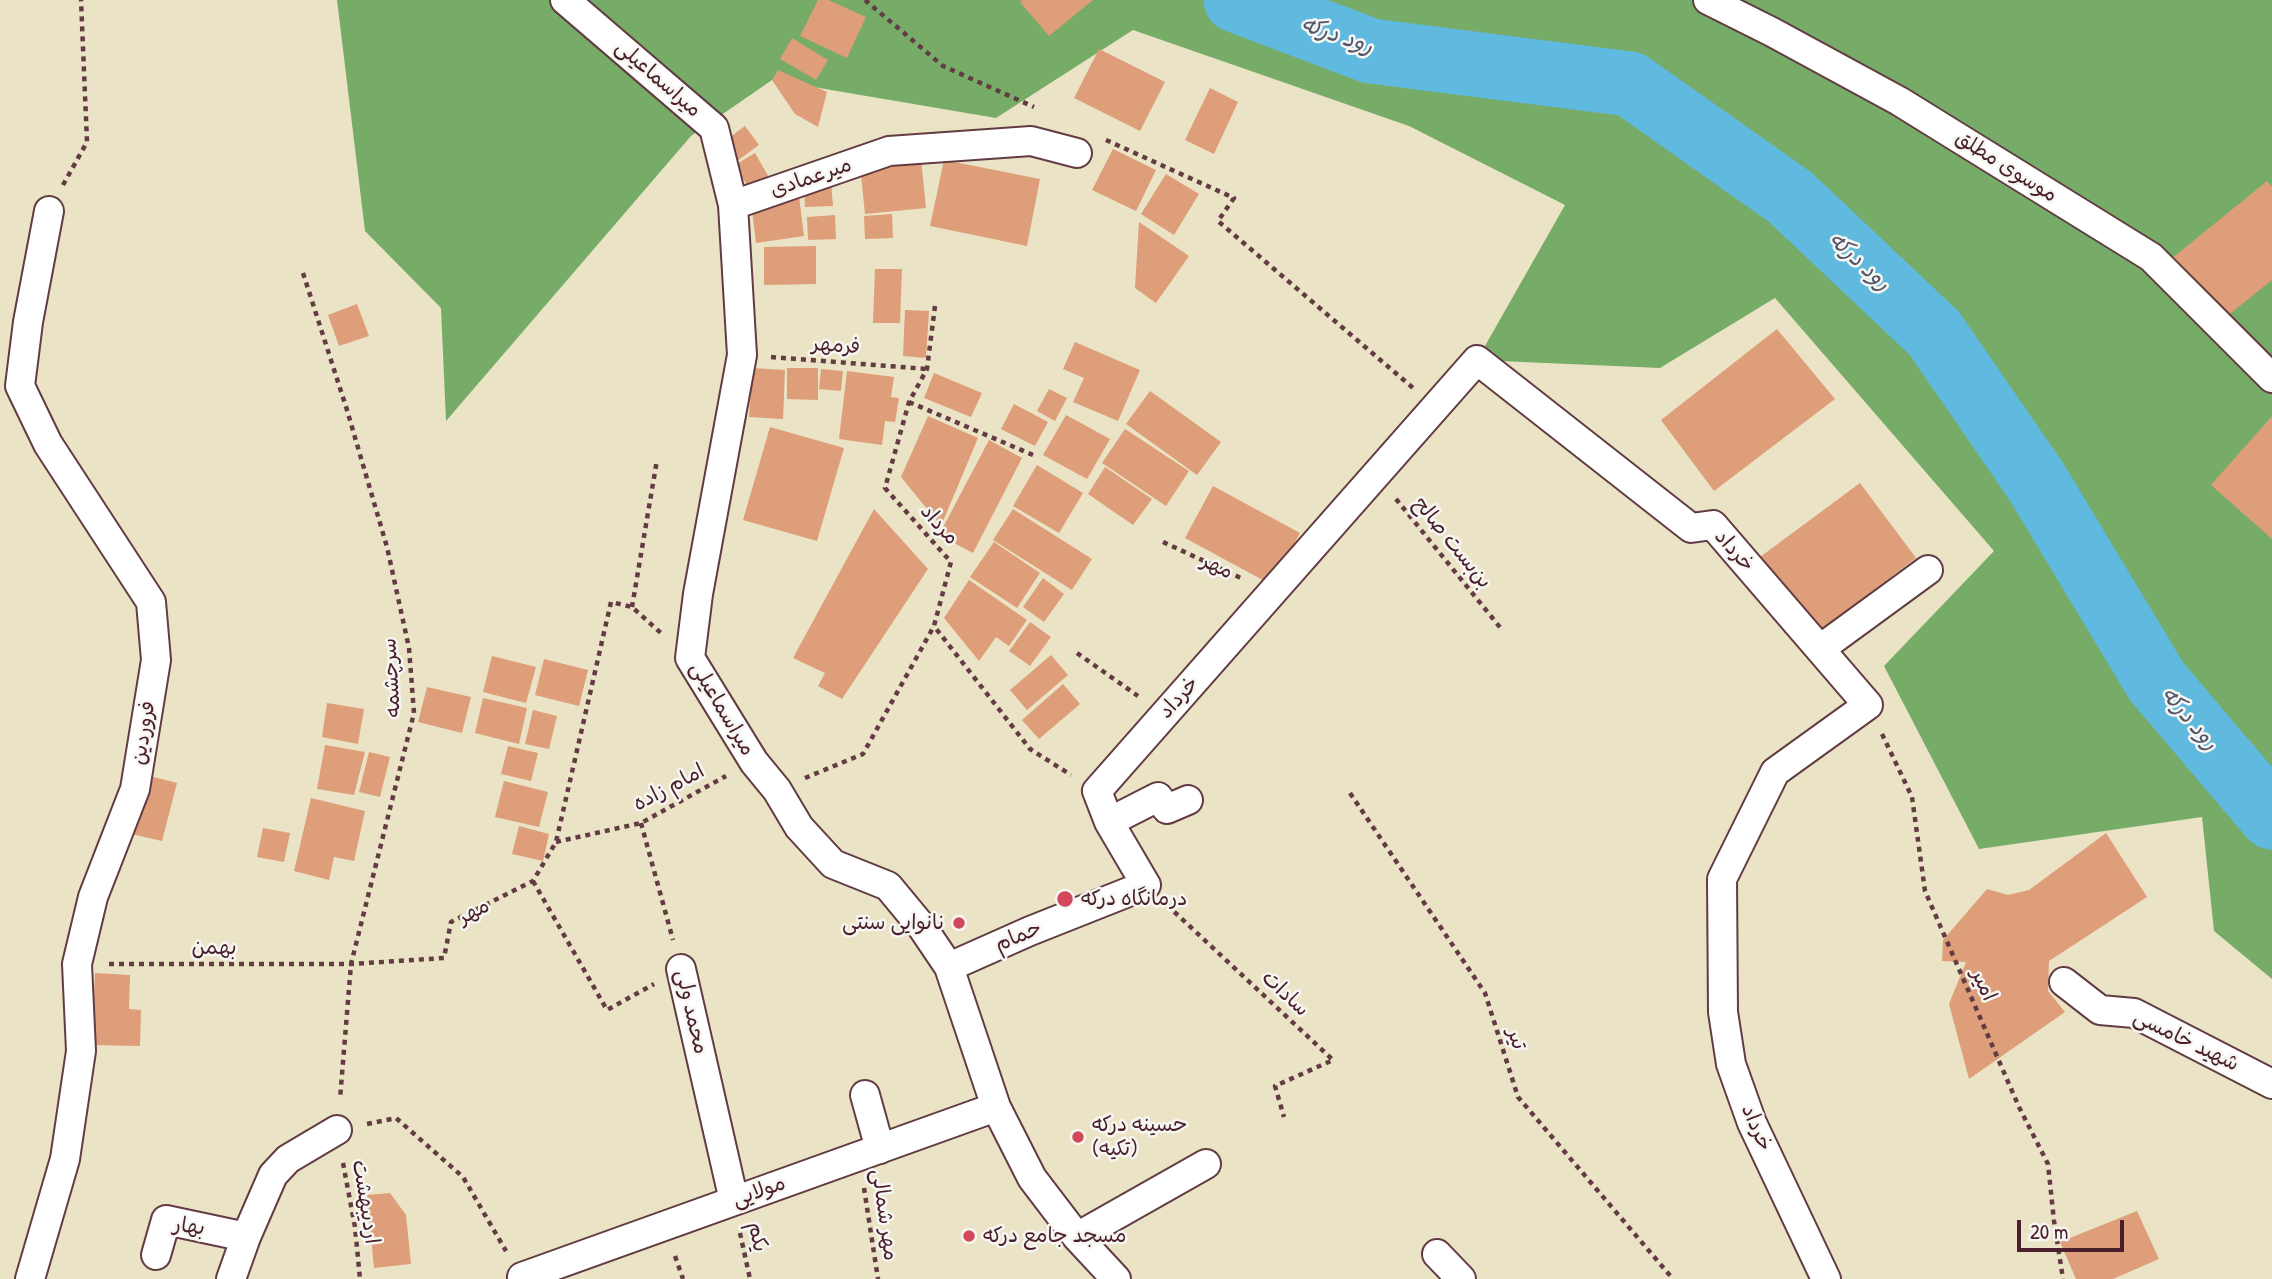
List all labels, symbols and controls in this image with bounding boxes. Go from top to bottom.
water label: رود درکه [1297,11,1377,61]
street label: میراسماعیلی [610,35,706,123]
street label: موسوی مطلق [1950,126,2062,208]
street label: میرعمادی [767,152,855,204]
water label: رود درکه [1822,227,1896,297]
street label: فرمهر [811,332,861,360]
street label: بن‌بست صالح [1407,492,1497,594]
street label: مرداد [914,499,964,551]
street label: خرداد [1709,525,1759,577]
street label: مهر [1197,549,1237,585]
street label: سرچشمه [377,637,407,719]
street label: میراسماعیلی [684,657,760,761]
street label: خرداد [1154,672,1204,724]
water label: رود درکه [2155,682,2223,756]
street label: فروردین [127,699,161,767]
street label: امام زاده [629,759,709,817]
place label: درمانگاه درکه [1081,886,1187,912]
marker: درمانگاه درکه [1055,889,1075,909]
street label: مهر [454,893,494,931]
place label: نانوایی سنتی [842,910,945,936]
marker: نانوایی سنتی [951,915,967,931]
street label: حمام [991,916,1045,958]
street label: بهمن [191,935,237,961]
street label: امیر [1965,965,2001,1005]
street label: سادات [1256,966,1314,1022]
street label: محمد ولی [669,967,713,1057]
street label: شهید خامسی [2129,1005,2243,1077]
street label: تیر [1501,1025,1531,1053]
street label: خرداد [1735,1101,1777,1155]
place label: حسینه درکه (تکیه) [1092,1112,1187,1162]
marker: حسینه درکه (تکیه) [1070,1129,1086,1145]
street label: اردیبهشت [346,1158,384,1246]
street label: مهر شمالی [865,1168,903,1262]
street label: مولایی [729,1171,789,1213]
scale bar [2020,1206,2127,1250]
street label: بهار [172,1213,206,1241]
text: 20 m [2030,1217,2068,1246]
street label: یکم [742,1220,772,1254]
place label: مسجد جامع درکه [983,1223,1126,1249]
marker: مسجد جامع درکه [961,1228,977,1244]

